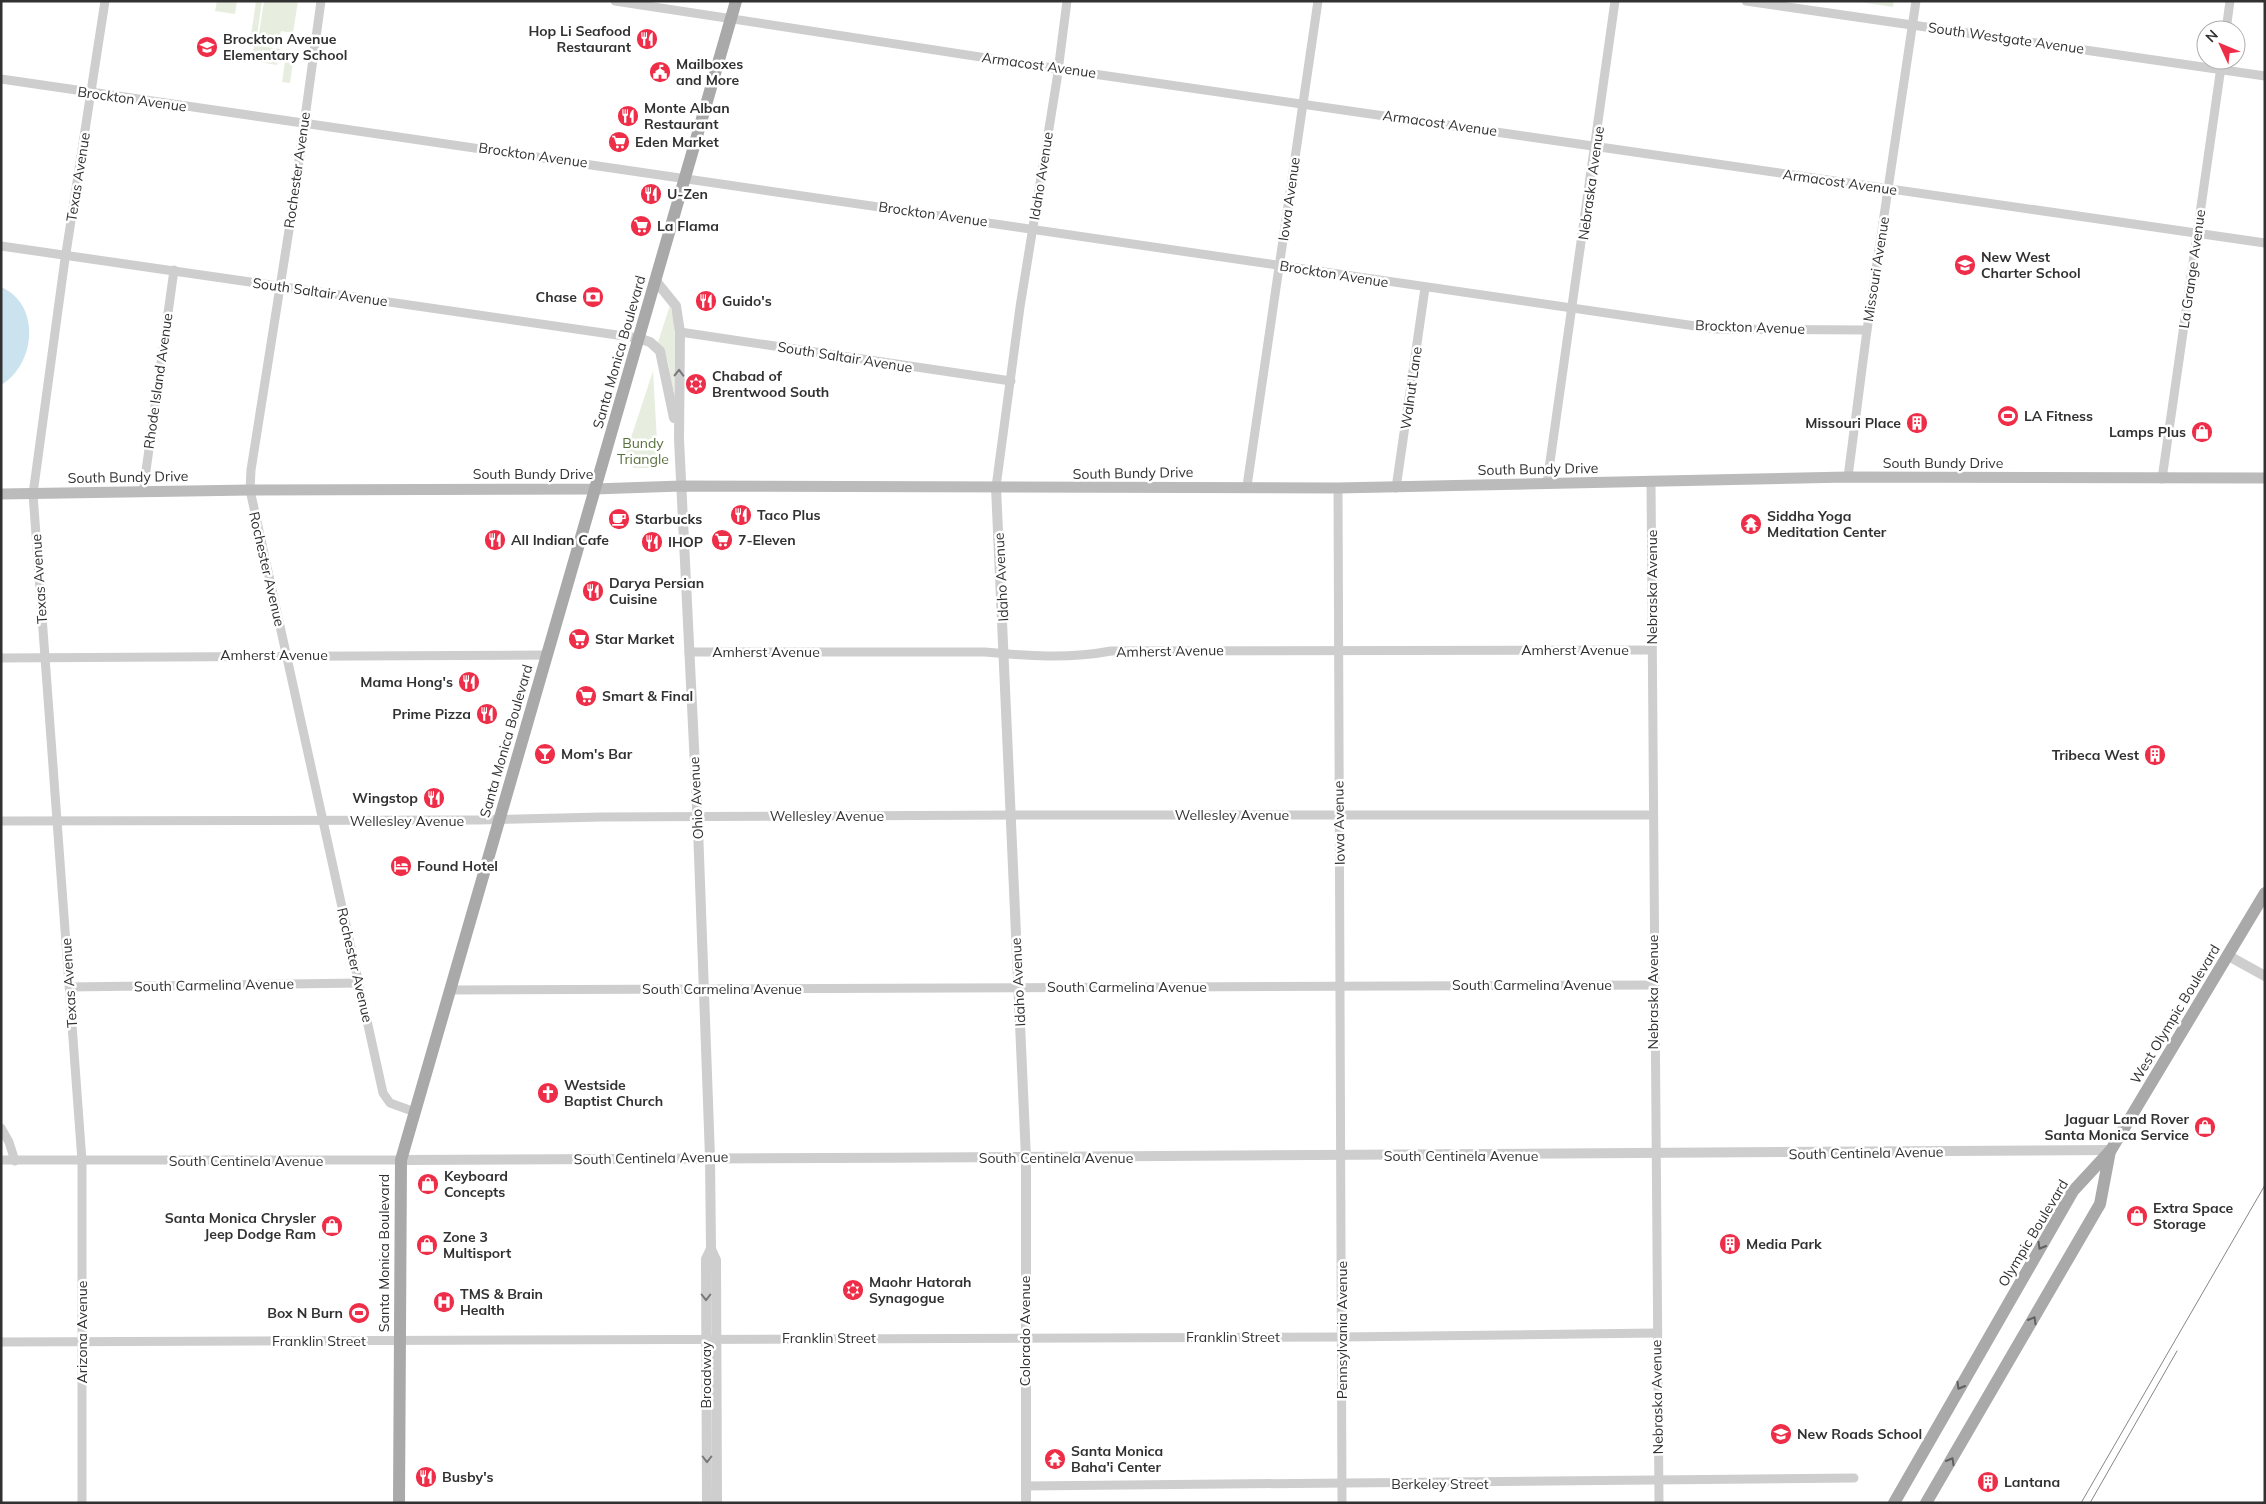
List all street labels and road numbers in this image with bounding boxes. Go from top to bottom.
street label: South Westgate Avenue [1927,18,2085,58]
street label: Armacost Avenue [981,48,1097,82]
street label: Brockton Avenue [76,82,188,116]
street label: Armacost Avenue [1382,106,1498,140]
street label: Rochester Avenue [280,111,314,229]
street label: Nebraska Avenue [1574,125,1608,241]
street label: Texas Avenue [62,131,94,223]
street label: Idaho Avenue [1025,131,1057,221]
street label: Brockton Avenue [477,138,589,172]
street label: Iowa Avenue [1274,156,1304,242]
street label: Armacost Avenue [1782,165,1898,199]
street label: Brockton Avenue [877,197,989,231]
street label: La Grange Avenue [2175,208,2209,330]
street label: Missouri Avenue [1859,215,1893,323]
street label: Brockton Avenue [1278,257,1390,291]
street label: Santa Monica Boulevard [589,273,649,431]
street label: South Saltair Avenue [251,274,389,310]
street label: Rhode Island Avenue [140,312,176,450]
street label: Brockton Avenue [1695,316,1805,338]
street label: South Saltair Avenue [776,337,914,377]
street label: Walnut Lane [1396,346,1426,430]
street label: South Bundy Drive [1883,454,2003,472]
street label: South Bundy Drive [1478,459,1598,479]
street label: South Bundy Drive [1073,463,1193,483]
street label: South Bundy Drive [473,465,593,483]
street label: South Bundy Drive [68,467,188,487]
street label: Rochester Avenue [245,510,289,628]
street label: Nebraska Avenue [1643,530,1661,644]
street label: Idaho Avenue [990,532,1012,622]
street label: Texas Avenue [27,533,51,625]
street label: Amherst Avenue [1116,641,1224,661]
street label: Amherst Avenue [1521,641,1629,659]
street label: Amherst Avenue [712,643,820,661]
street label: Amherst Avenue [220,646,328,664]
street label: Santa Monica Boulevard [476,662,536,820]
street label: Ohio Avenue [685,756,707,840]
street label: Iowa Avenue [1329,781,1349,865]
street label: Wellesley Avenue [1175,806,1289,824]
street label: Wellesley Avenue [770,807,884,825]
street label: Wellesley Avenue [350,812,464,830]
street label: Rochester Avenue [333,906,377,1024]
street label: Nebraska Avenue [1644,935,1662,1049]
street label: Texas Avenue [57,937,81,1029]
street label: Idaho Avenue [1007,937,1029,1027]
street label: West Olympic Boulevard [2126,941,2224,1087]
street label: South Carmelina Avenue [134,975,294,995]
street label: South Carmelina Avenue [1452,976,1612,994]
street label: South Carmelina Avenue [1047,978,1207,996]
street label: South Carmelina Avenue [642,980,802,998]
street label: South Centinela Avenue [1789,1143,1943,1163]
street label: South Centinela Avenue [1384,1147,1538,1165]
street label: South Centinela Avenue [574,1148,728,1168]
street label: South Centinela Avenue [979,1149,1133,1167]
street label: South Centinela Avenue [169,1152,323,1170]
street label: Santa Monica Boulevard [375,1174,393,1332]
street label: Olympic Boulevard [1994,1176,2072,1290]
street label: Pennsylvania Avenue [1333,1261,1351,1399]
street label: Colorado Avenue [1016,1276,1034,1386]
street label: Arizona Avenue [73,1281,91,1383]
street label: Franklin Street [1186,1328,1280,1346]
street label: Franklin Street [782,1329,876,1347]
street label: Franklin Street [272,1332,366,1350]
street label: Nebraska Avenue [1647,1339,1667,1455]
street label: Broadway [697,1341,715,1409]
street label: Berkeley Street [1391,1475,1489,1493]

